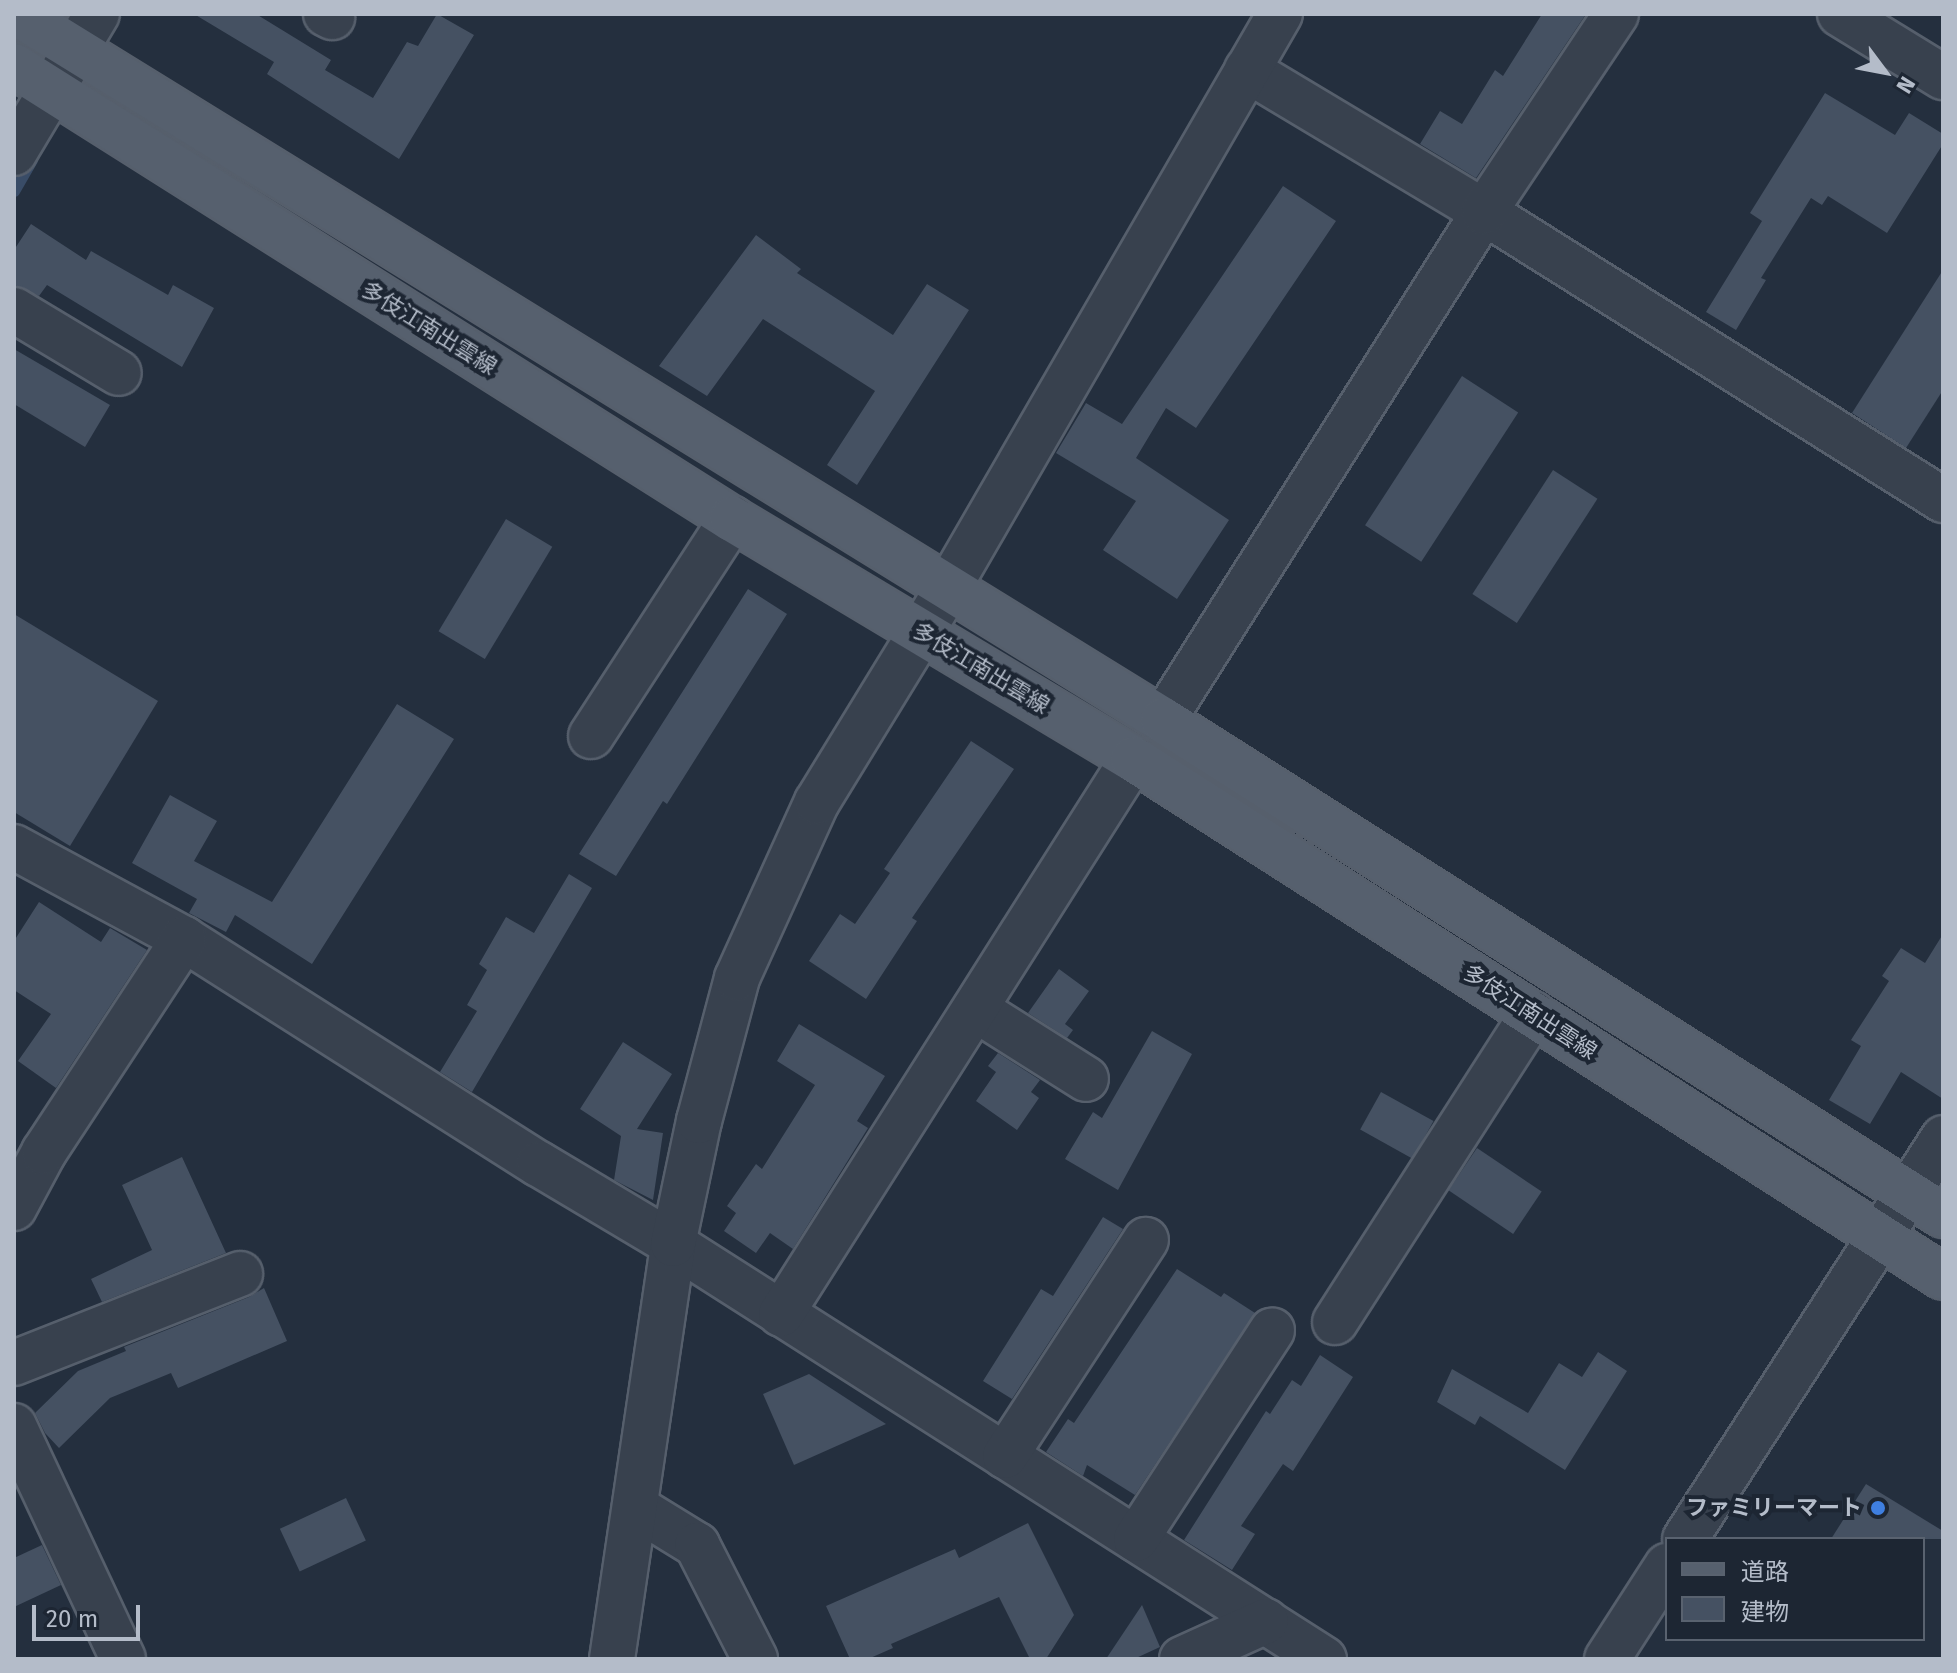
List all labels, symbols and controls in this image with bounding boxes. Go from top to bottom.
north arrow [1845,32,1925,112]
text: N [1890,72,1921,98]
street label: 多伎江南出雲線 [357,276,501,380]
street label: 多伎江南出雲線 [908,617,1054,719]
street label: 多伎江南出雲線 [1458,959,1602,1065]
place label: ファミリーマート [1686,1495,1862,1521]
marker: ファミリーマート [1869,1499,1887,1517]
legend [1665,1537,1925,1641]
text: 道路 [1741,1558,1789,1586]
scale bar [36,1589,144,1639]
text: 建物 [1741,1598,1789,1626]
text: 20 m [46,1605,98,1633]

